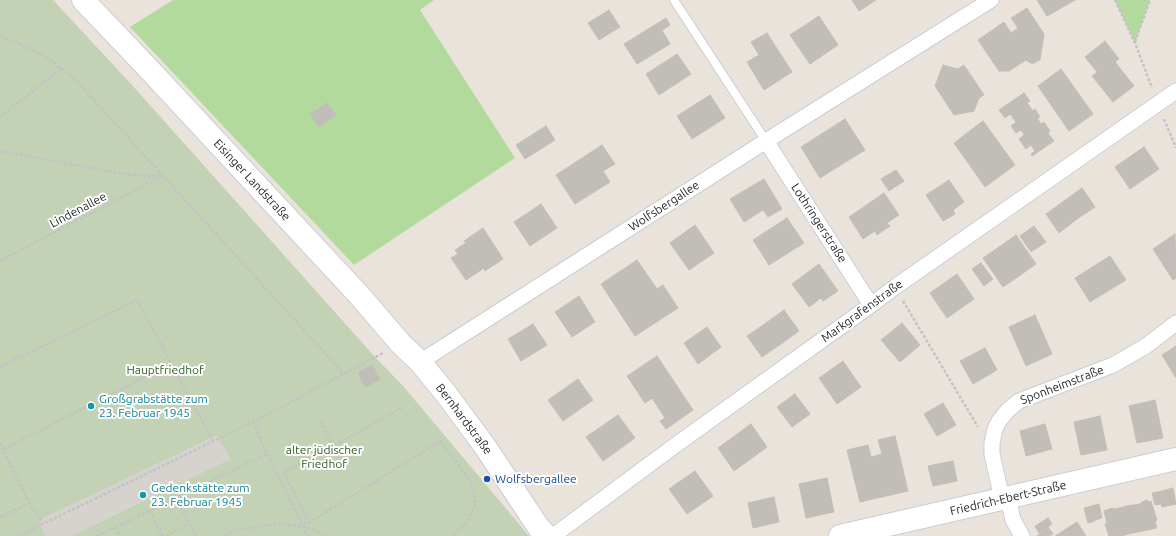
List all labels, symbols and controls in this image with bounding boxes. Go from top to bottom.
street label: Eisinger Landstraße [211,136,293,224]
street label: Wolfsbergallee [626,178,702,234]
street label: Lothringerstraße [788,181,850,265]
street label: Lindenallee [47,189,109,231]
street label: Markgrafenstraße [818,277,906,345]
street label: Sponheimstraße [1018,362,1106,408]
park label: Hauptfriedhof [126,363,204,377]
street label: Bernhardstraße [433,381,495,457]
place label: Großgrabstätte zum 23. Februar 1945 [99,392,208,420]
marker: Großgrabstätte zum 23. Februar 1945 [86,401,96,411]
park label: alter jüdischer Friedhof [286,443,362,471]
place label: Wolfsbergallee [495,472,577,486]
marker: Wolfsbergallee [482,474,492,484]
street label: Friedrich-Ebert-Straße [948,478,1068,518]
place label: Gedenkstätte zum 23. Februar 1945 [151,481,250,509]
marker: Gedenkstätte zum 23. Februar 1945 [138,490,148,500]

